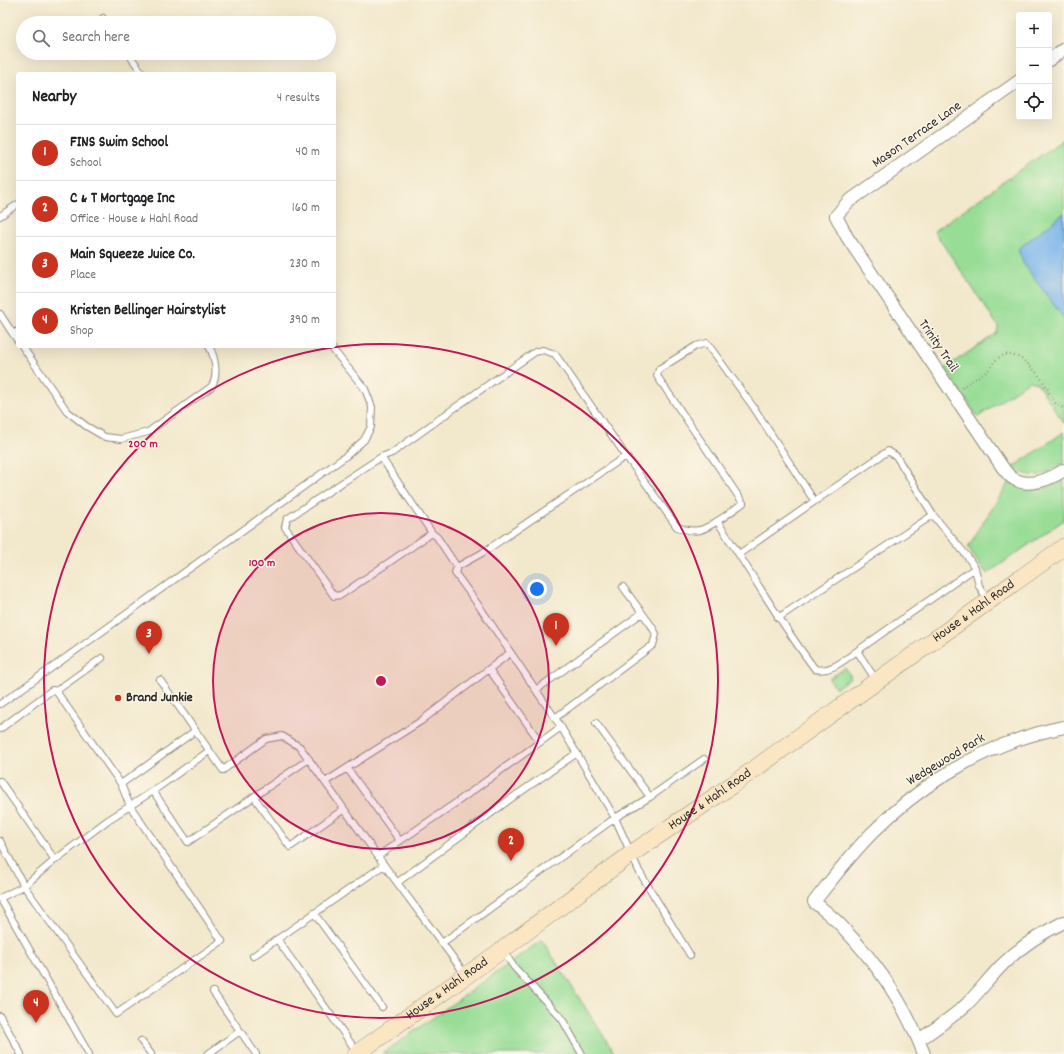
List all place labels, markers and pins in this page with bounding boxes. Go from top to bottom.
pin: 1 [543,613,569,646]
pin: 3 [136,621,162,654]
centre of rings [374,674,388,688]
place label: Brand Junkie [126,688,193,708]
marker: Brand Junkie [113,693,123,703]
pin: 2 [498,828,524,861]
pin: 4 [23,990,49,1023]

